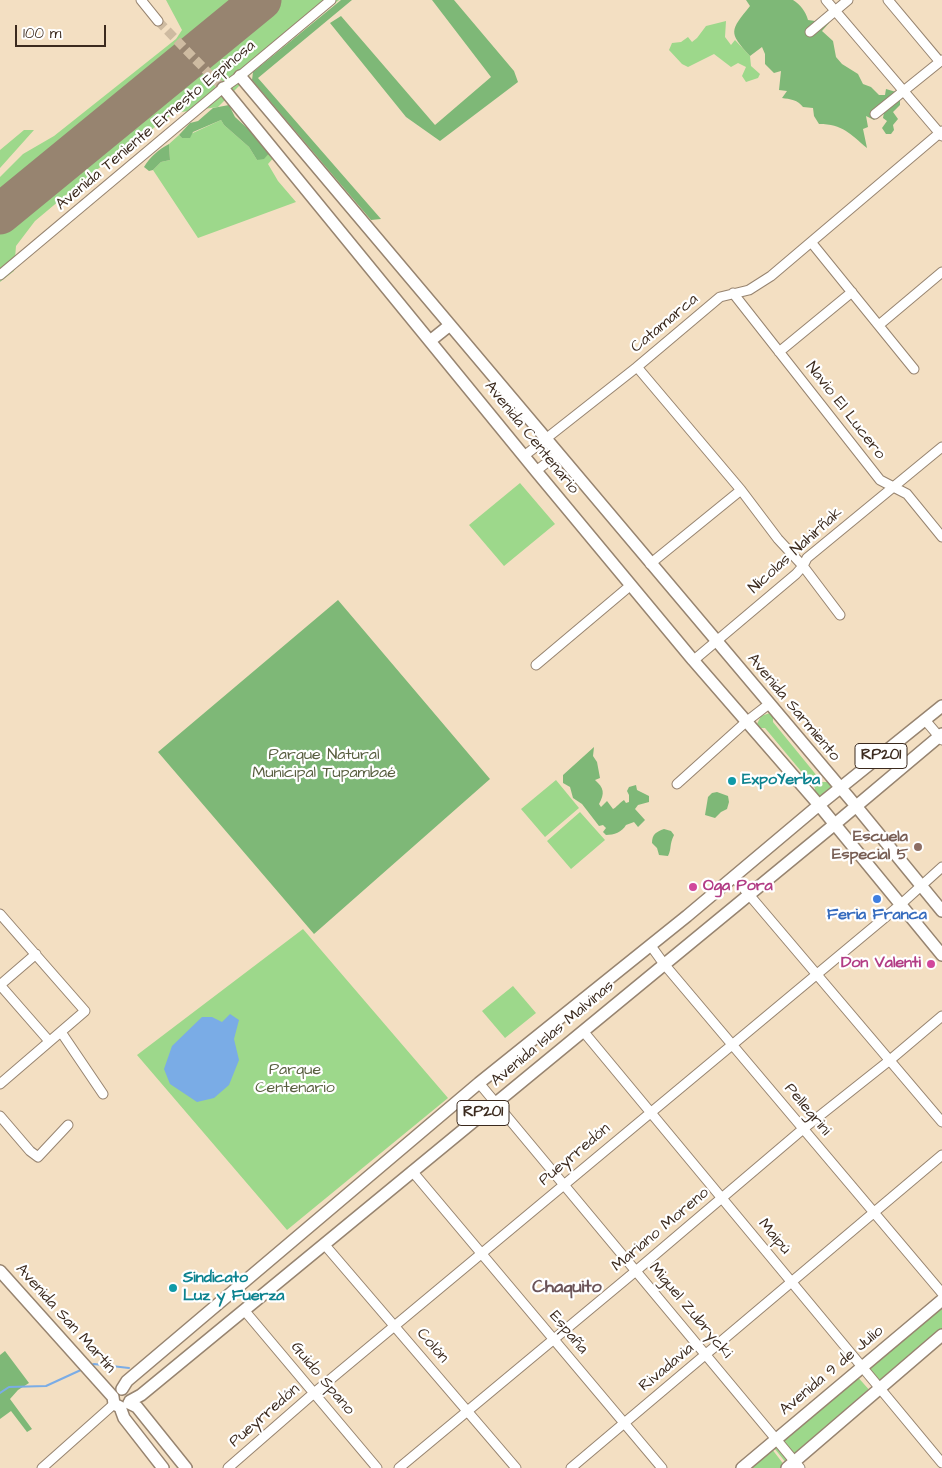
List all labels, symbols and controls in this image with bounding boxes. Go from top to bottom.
scale bar [18,15,109,47]
text: 100 m [23,23,62,44]
street label: Avenida Teniente Ernesto Espinosa [52,37,260,215]
street label: Catamarca [628,290,702,358]
street label: Navio El Lucero [801,358,889,464]
street label: Avenida Centenario [480,378,582,498]
street label: Nicolas Nahirñak [745,504,847,598]
street label: Avenida Sarmiento [742,650,844,766]
road number: RP201 [855,744,907,768]
park label: Parque Natural Municipal Tupambaé [252,746,396,784]
place label: ExpoYerba [742,771,820,791]
marker: ExpoYerba [726,775,738,787]
place label: Escuela Especial 5 [832,828,908,866]
marker: Escuela Especial 5 [912,841,924,853]
place label: Oga Pora [703,877,773,897]
marker: Oga Pora [687,881,699,893]
marker: Feria Franca [871,893,883,905]
place label: Feria Franca [827,906,927,926]
place label: Don Valenti [841,954,921,974]
marker: Don Valenti [925,958,937,970]
street label: Avenida Islas Malvinas [488,977,618,1091]
park label: Parque Centenario [255,1061,335,1099]
street label: Pellegrini [780,1080,834,1140]
road number: RP201 [457,1100,509,1126]
street label: Pueyrredón [535,1120,615,1190]
street label: Mariano Moreno [609,1184,713,1276]
street label: Maipú [754,1215,794,1259]
street label: Miguel Zubrycki [644,1259,736,1363]
street label: Avenida San Martín [11,1260,119,1378]
place label: Sindicato Luz y Fuerza [183,1269,284,1307]
district label: Chaquito [532,1277,602,1299]
marker: Sindicato Luz y Fuerza [167,1282,179,1294]
street label: España [544,1307,592,1359]
street label: Avenida 9 de Julio [776,1322,888,1420]
street label: Colón [412,1325,452,1367]
street label: Guido Spano [286,1339,358,1419]
street label: Rivadavia [636,1340,698,1396]
street label: Pueyrredón [226,1380,304,1452]

